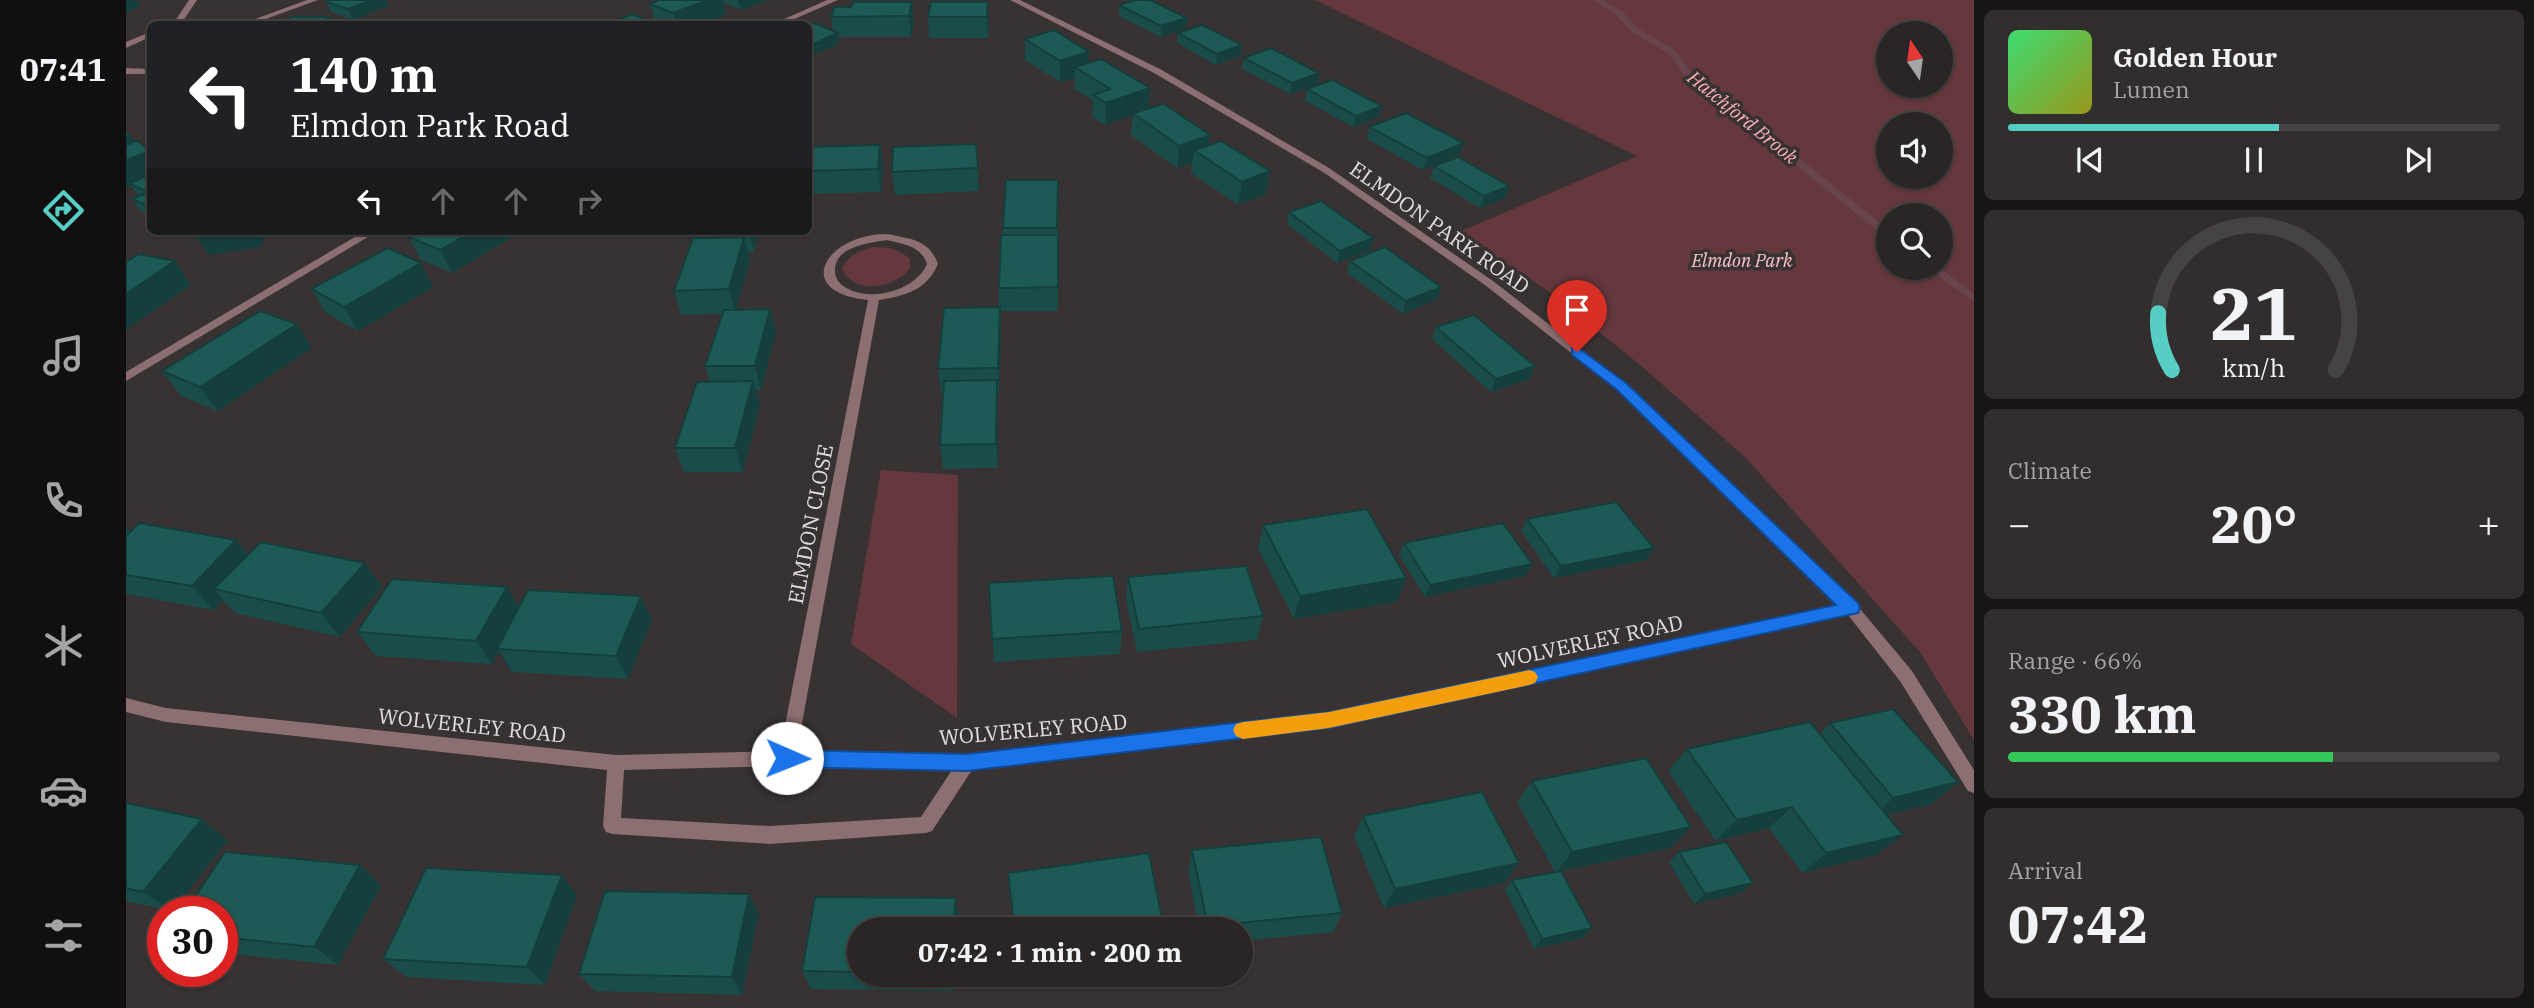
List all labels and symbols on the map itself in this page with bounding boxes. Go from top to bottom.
north arrow [1876,21,1953,98]
water label: Hatchford Brook [1682,64,1804,169]
street label: ELMDON PARK ROAD [1344,154,1536,300]
park label: Elmdon Park [1690,249,1793,272]
pin [1547,280,1607,352]
street label: ELMDON CLOSE [781,442,839,606]
street label: WOLVERLEY ROAD [1495,608,1685,674]
street label: WOLVERLEY ROAD [377,701,567,749]
street label: WOLVERLEY ROAD [938,707,1128,751]
position arrow [750,721,824,795]
speed limit sign: 30 [147,896,238,987]

